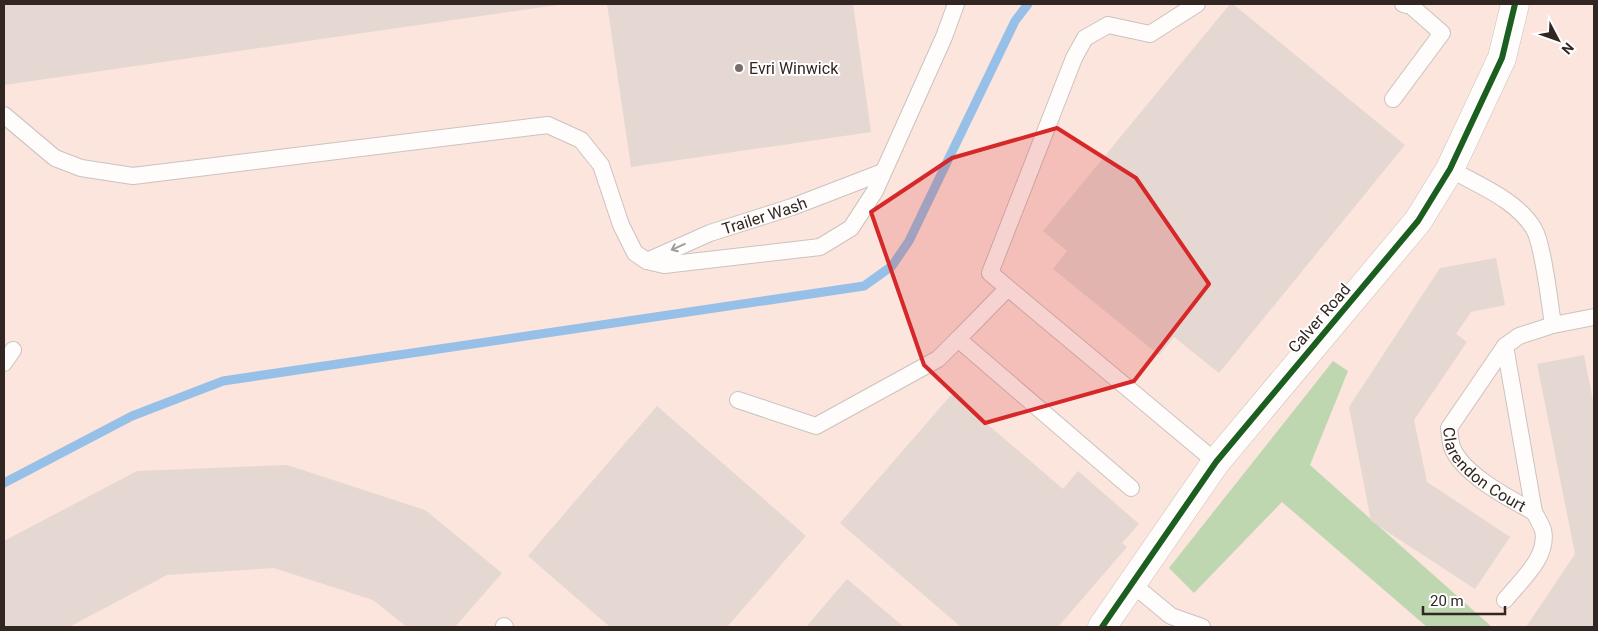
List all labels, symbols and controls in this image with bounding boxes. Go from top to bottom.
north arrow [1533,15,1583,65]
text: N [1559,40,1577,58]
place label: Evri Winwick [749,59,839,78]
marker: Evri Winwick [733,62,745,74]
street label: Trailer Wash [720,193,810,239]
one-way arrow [671,243,686,253]
street label: Calver Road [1284,280,1355,357]
street label: Clarendon Court [1439,426,1529,516]
scale bar [1423,584,1506,616]
text: 20 m [1430,592,1464,610]

